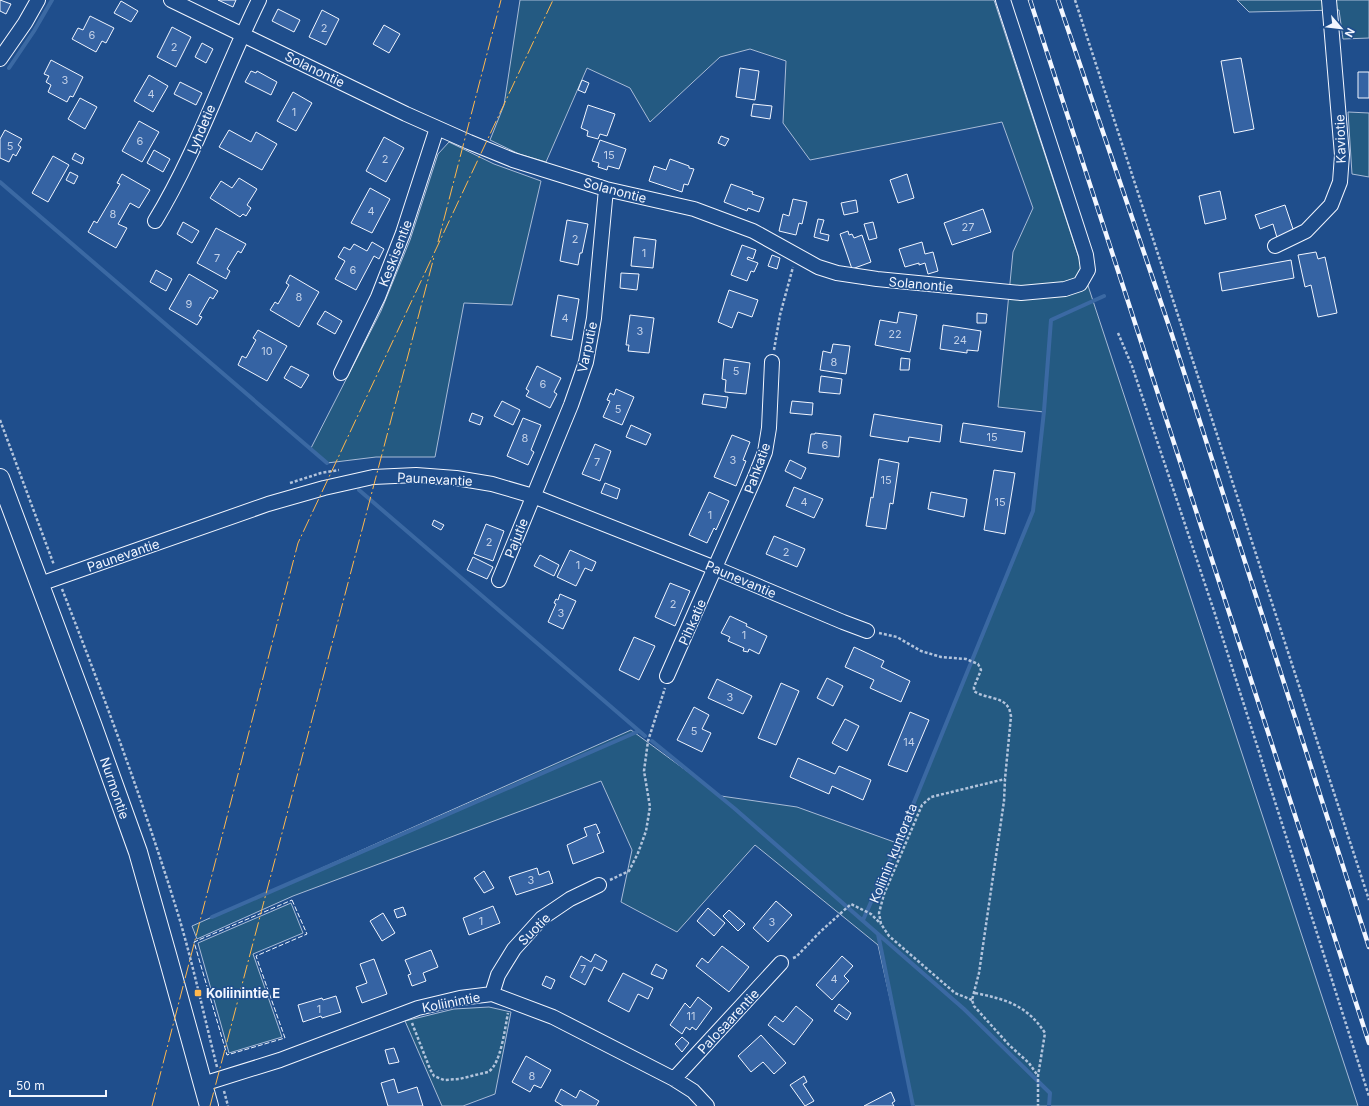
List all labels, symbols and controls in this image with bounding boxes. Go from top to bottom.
north arrow [1321,8,1361,48]
house number: 2 [321,21,327,35]
text: N [1342,26,1358,40]
house number: 6 [89,28,96,42]
house number: 2 [171,40,177,54]
street label: Solanontie [282,48,348,90]
house number: 3 [62,73,69,87]
house number: 4 [147,87,155,101]
street label: Lyhdetie [183,102,219,156]
house number: 1 [292,105,296,119]
street label: Kaviotie [1331,114,1349,164]
house number: 6 [137,134,144,148]
house number: 5 [7,139,14,153]
house number: 15 [603,148,615,162]
house number: 2 [382,152,388,166]
street label: Solanontie [582,174,648,206]
house number: 4 [367,204,375,218]
house number: 8 [110,207,117,221]
street label: Keskisentie [375,217,415,289]
house number: 27 [962,220,974,234]
house number: 2 [572,232,578,246]
house number: 1 [642,246,646,260]
house number: 7 [214,251,220,265]
house number: 6 [350,263,357,277]
street label: Solanontie [888,273,954,295]
house number: 8 [296,290,303,304]
house number: 9 [186,297,193,311]
house number: 4 [561,311,569,325]
street label: Varputie [574,320,600,374]
house number: 3 [637,324,644,338]
house number: 22 [888,327,902,341]
house number: 24 [953,333,967,347]
house number: 10 [261,344,273,358]
house number: 8 [831,355,838,369]
house number: 5 [733,364,740,378]
house number: 6 [540,377,547,391]
house number: 5 [615,402,622,416]
house number: 15 [986,430,998,444]
house number: 8 [522,431,529,445]
house number: 6 [822,438,829,452]
street label: Pahkatie [740,440,774,496]
house number: 3 [730,453,737,467]
house number: 7 [594,455,600,469]
street label: Paunevantie [397,469,473,489]
house number: 15 [880,473,892,487]
house number: 4 [800,495,808,509]
house number: 15 [994,495,1006,509]
house number: 1 [708,508,712,522]
street label: Pajutie [501,516,531,560]
street label: Paunevantie [85,535,161,575]
house number: 2 [486,535,492,549]
house number: 2 [783,545,789,559]
street label: Paunevantie [703,557,779,601]
house number: 1 [576,558,580,572]
house number: 2 [670,597,676,611]
street label: Pihkatie [675,597,709,647]
house number: 3 [558,606,565,620]
house number: 1 [742,628,746,642]
house number: 3 [727,690,734,704]
house number: 5 [691,724,698,738]
house number: 14 [903,735,915,749]
street label: Nurmontie [97,755,133,821]
street label: Koliinin kuntorata [866,801,920,905]
house number: 3 [528,873,535,887]
street label: Suotie [515,910,553,948]
house number: 1 [479,914,483,928]
house number: 3 [769,915,776,929]
house number: 7 [580,962,586,976]
house number: 4 [830,972,838,986]
place label: Koliinintie E [206,985,280,1001]
street label: Palosaarentie [694,985,762,1057]
marker: Koliinintie E [193,988,203,998]
street label: Koliinintie [421,989,481,1015]
house number: 1 [317,1002,321,1016]
house number: 11 [687,1009,695,1023]
house number: 8 [529,1069,536,1083]
scale bar [10,1072,106,1098]
text: 50 m [16,1078,45,1093]

